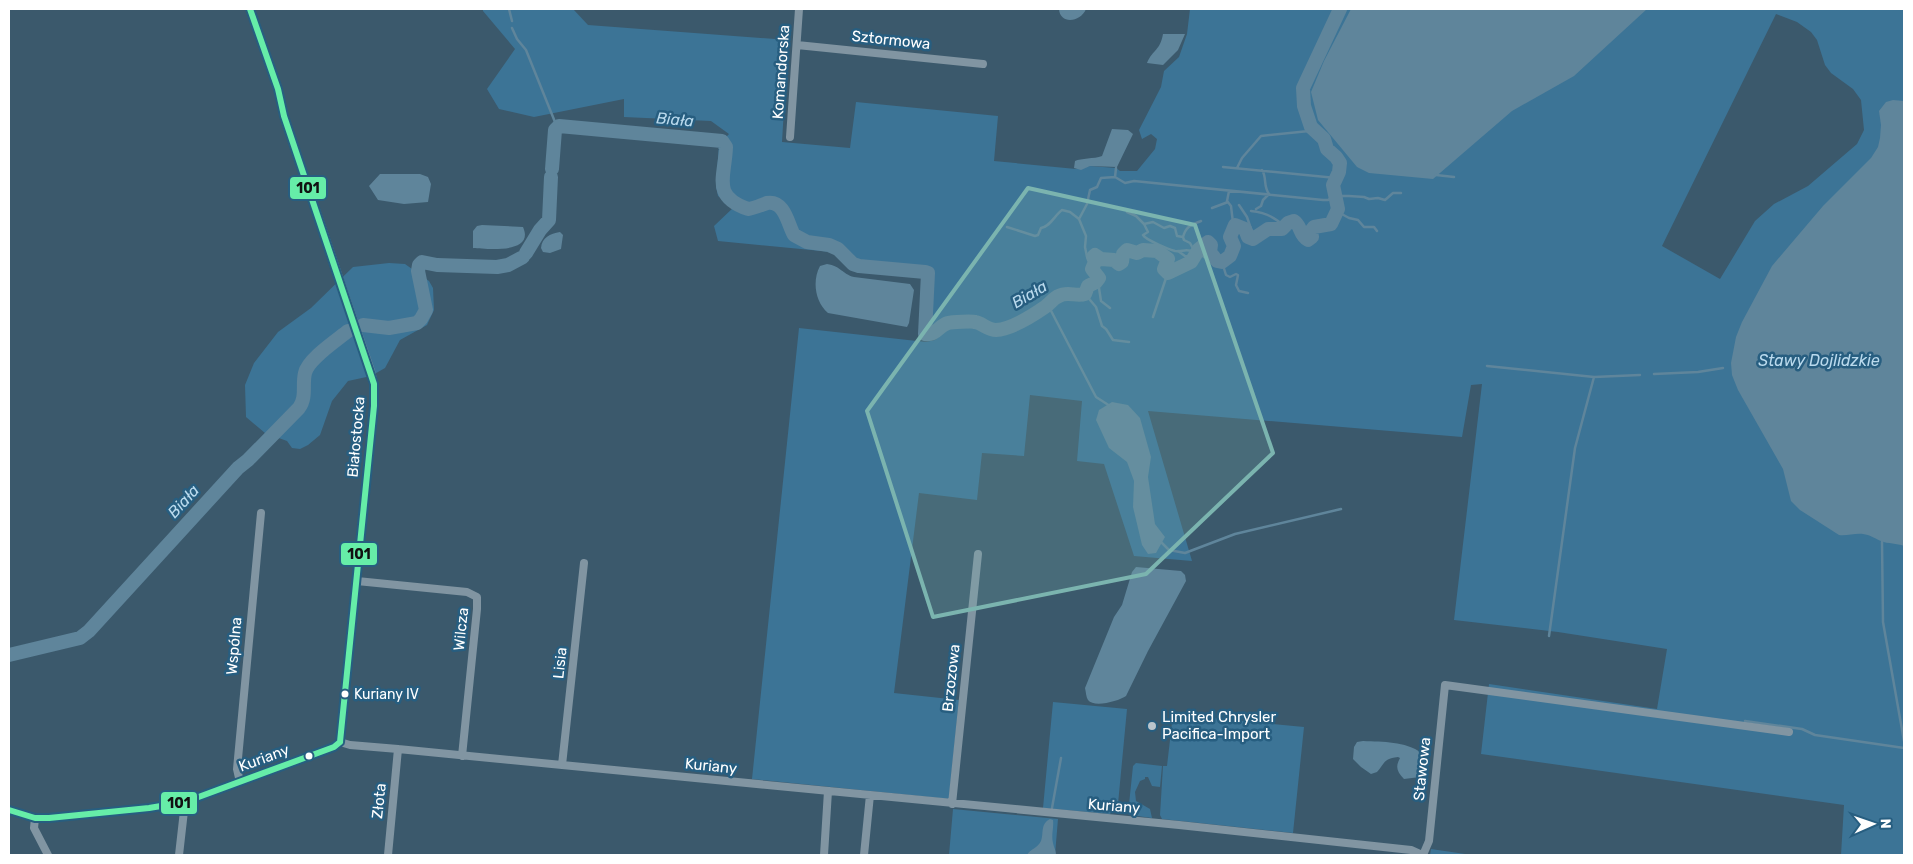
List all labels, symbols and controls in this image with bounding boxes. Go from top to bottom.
street label: Komandorska [769,24,793,120]
street label: Sztormowa [851,27,931,53]
water label: Biała [655,108,695,131]
line badge: 101 [289,176,327,200]
text: 101 [296,180,320,197]
water label: Biała [1008,277,1050,312]
water label: Stawy Dojlidzkie [1758,351,1880,370]
street label: Białostocka [344,396,368,478]
water label: Biała [164,481,203,522]
line badge: 101 [340,542,378,566]
text: 101 [347,546,371,563]
street label: Wilcza [450,606,472,652]
street label: Wspólna [223,616,245,676]
street label: Brzozowa [939,643,963,713]
street label: Lisia [549,646,571,680]
place label: Kuriany IV [354,686,419,703]
marker: Kuriany IV [340,689,350,699]
place label: Limited Chrysler Pacifica-Import [1162,708,1276,743]
marker: Limited Chrysler Pacifica-Import [1146,720,1158,732]
street label: Stawowa [1410,736,1434,802]
street label: Kuriany [236,741,292,775]
unlabelled marker [304,751,314,761]
street label: Kuriany [684,754,738,778]
street label: Złota [368,782,390,820]
line badge: 101 [160,791,198,815]
text: 101 [167,795,191,812]
street label: Kuriany [1087,795,1141,817]
north arrow [1848,799,1898,849]
text: N [1877,818,1894,829]

